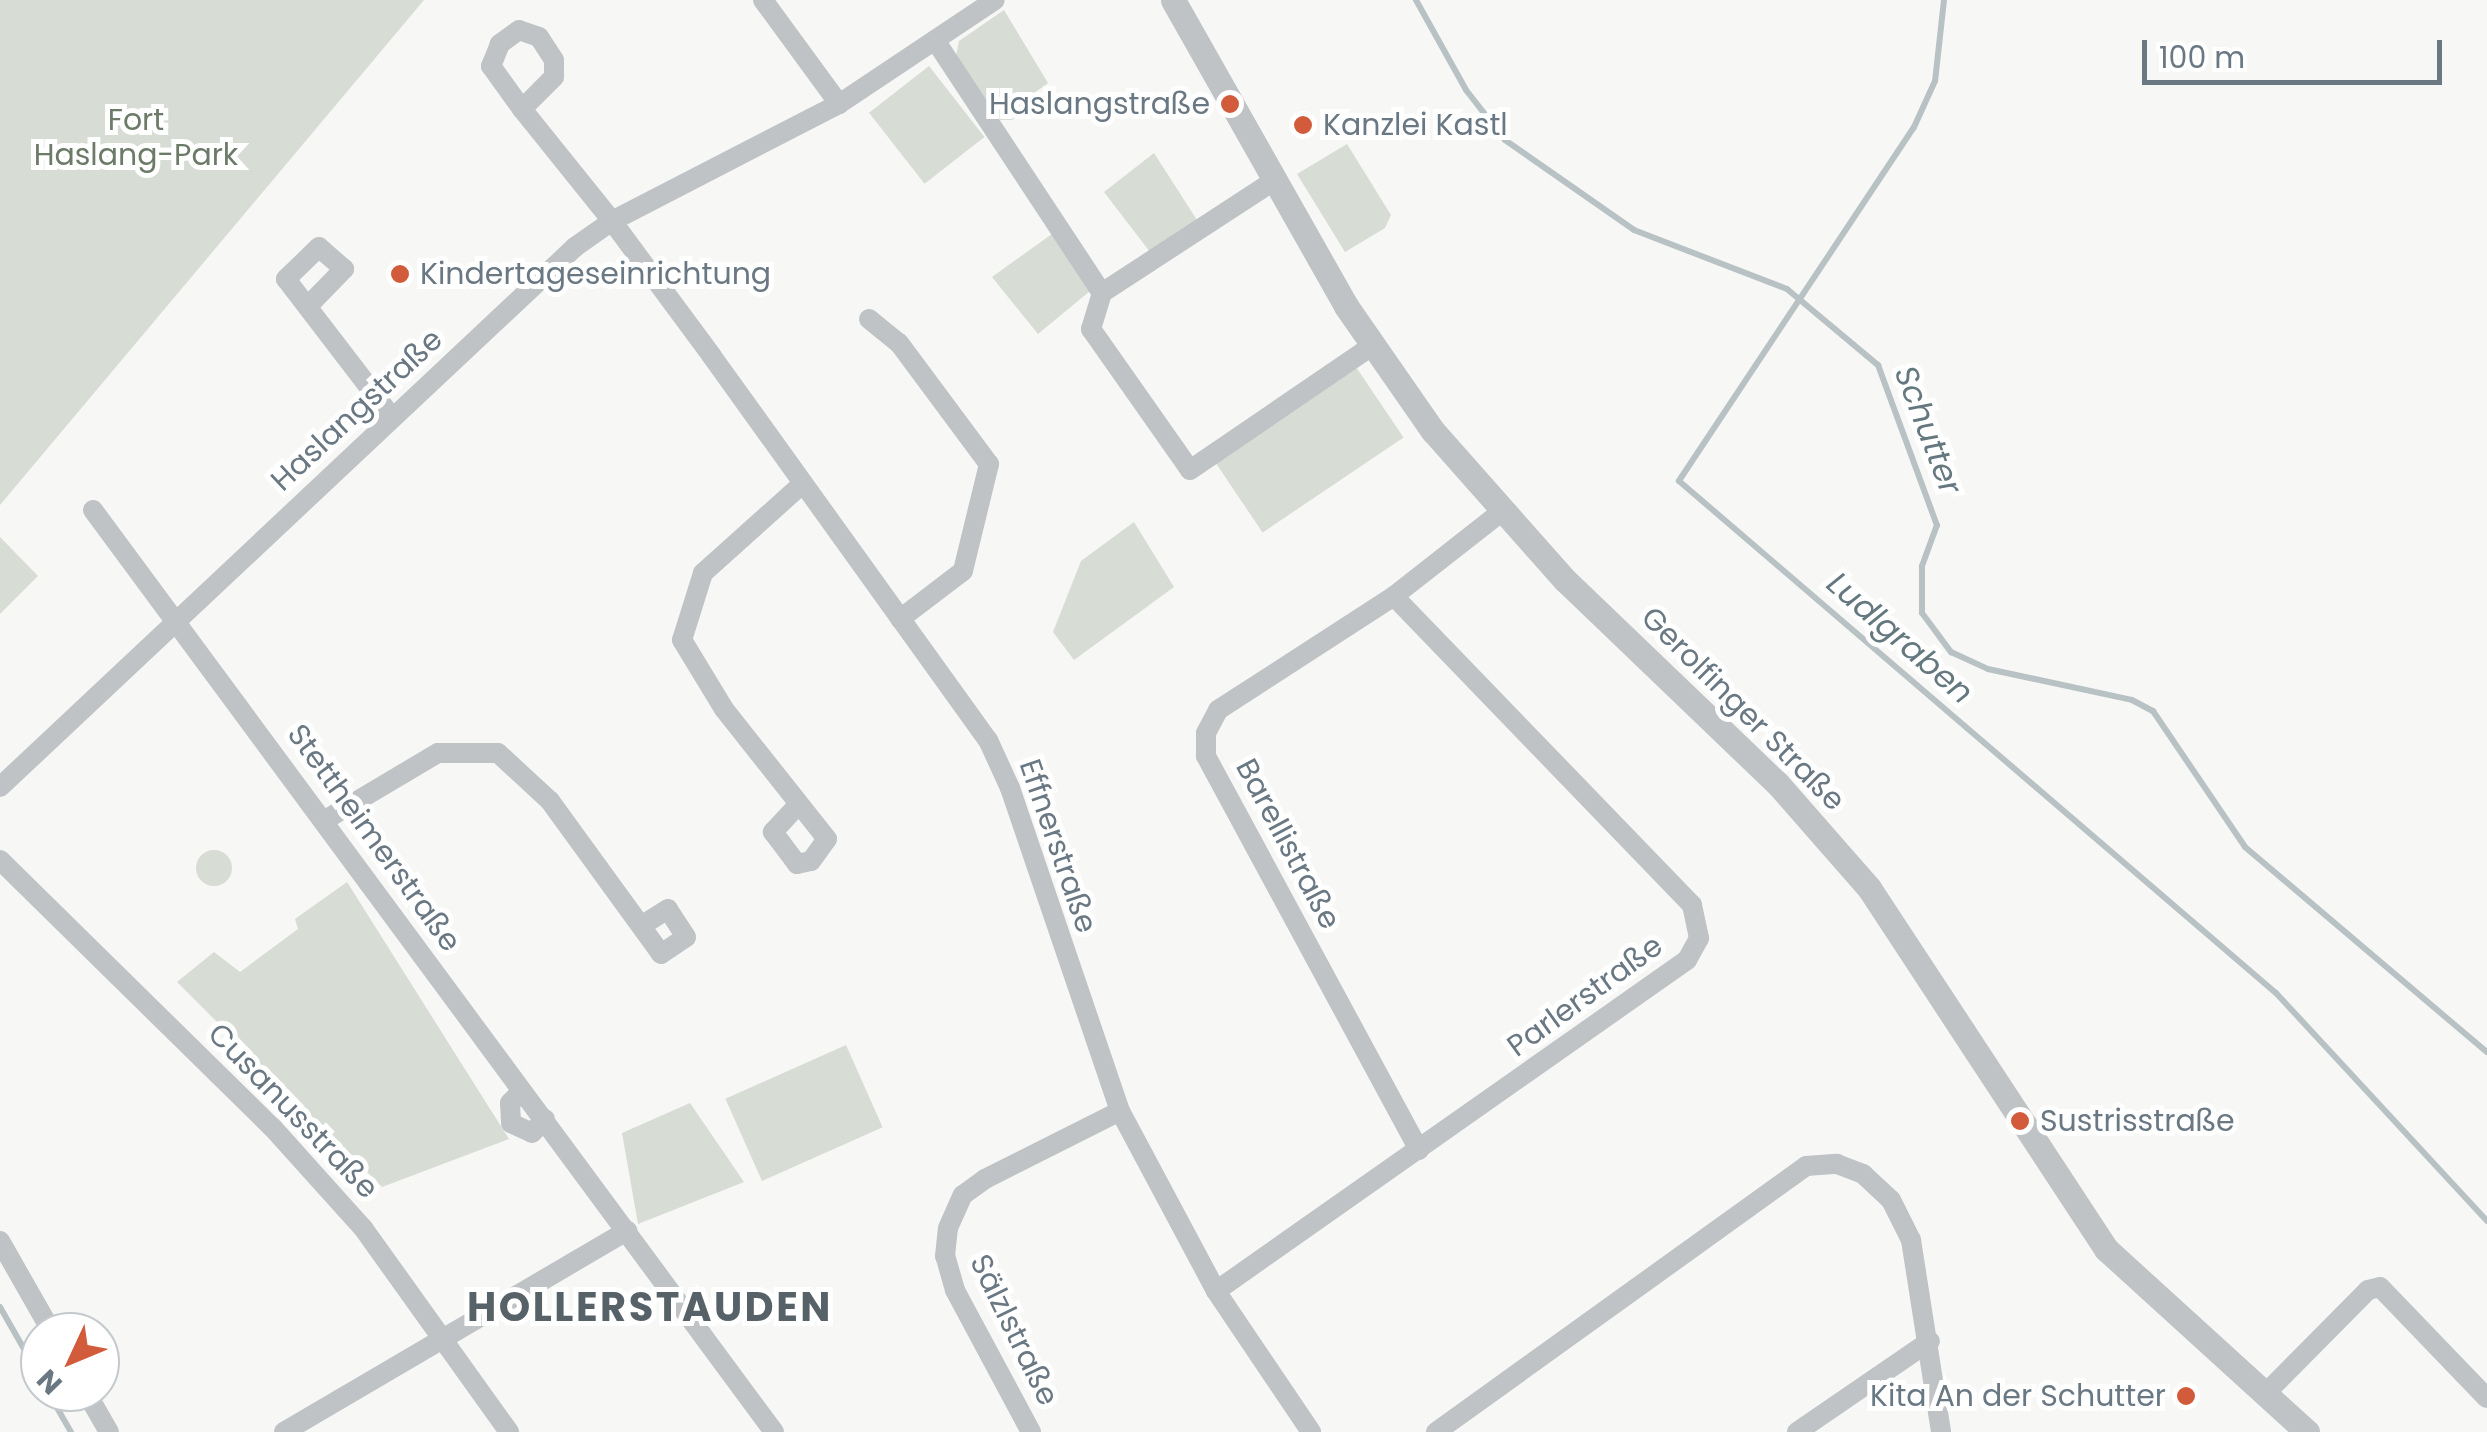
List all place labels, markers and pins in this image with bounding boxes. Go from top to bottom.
place label: Haslangstraße [989,86,1210,122]
marker: Haslangstraße [1219,93,1241,115]
place label: Kanzlei Kastl [1323,107,1508,143]
marker: Kanzlei Kastl [1292,114,1314,136]
place label: Kindertageseinrichtung [420,256,771,292]
marker: Kindertageseinrichtung [389,263,411,285]
place label: Sustrisstraße [2040,1103,2235,1139]
marker: Sustrisstraße [2009,1110,2031,1132]
place label: Kita An der Schutter [1870,1378,2166,1414]
marker: Kita An der Schutter [2175,1385,2197,1407]

